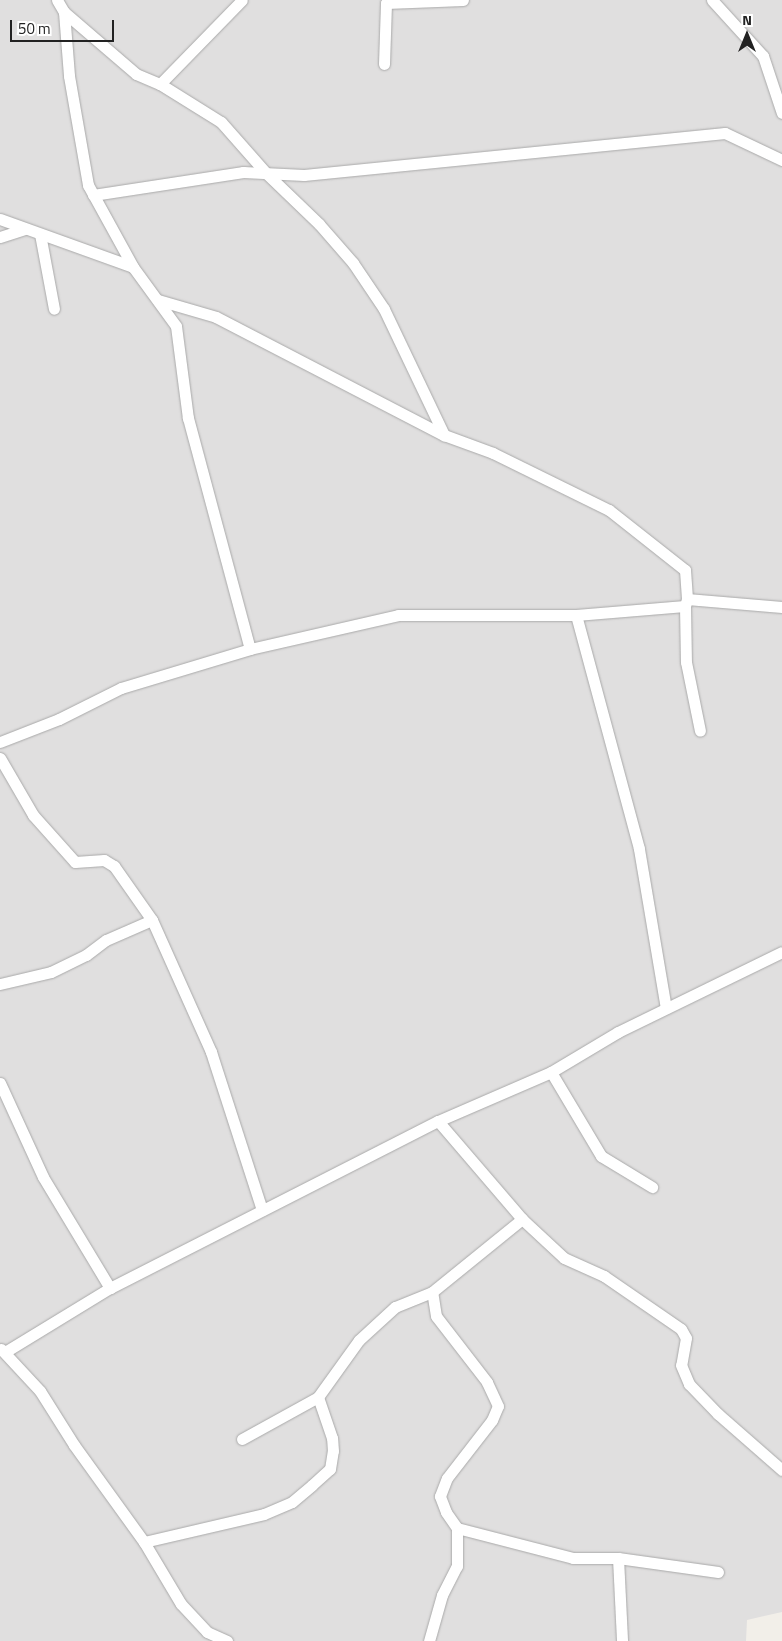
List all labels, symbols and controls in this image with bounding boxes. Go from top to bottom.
text: N [742,9,752,30]
scale bar [12,10,116,42]
north arrow [722,10,772,60]
text: 50 m [18,17,51,40]

